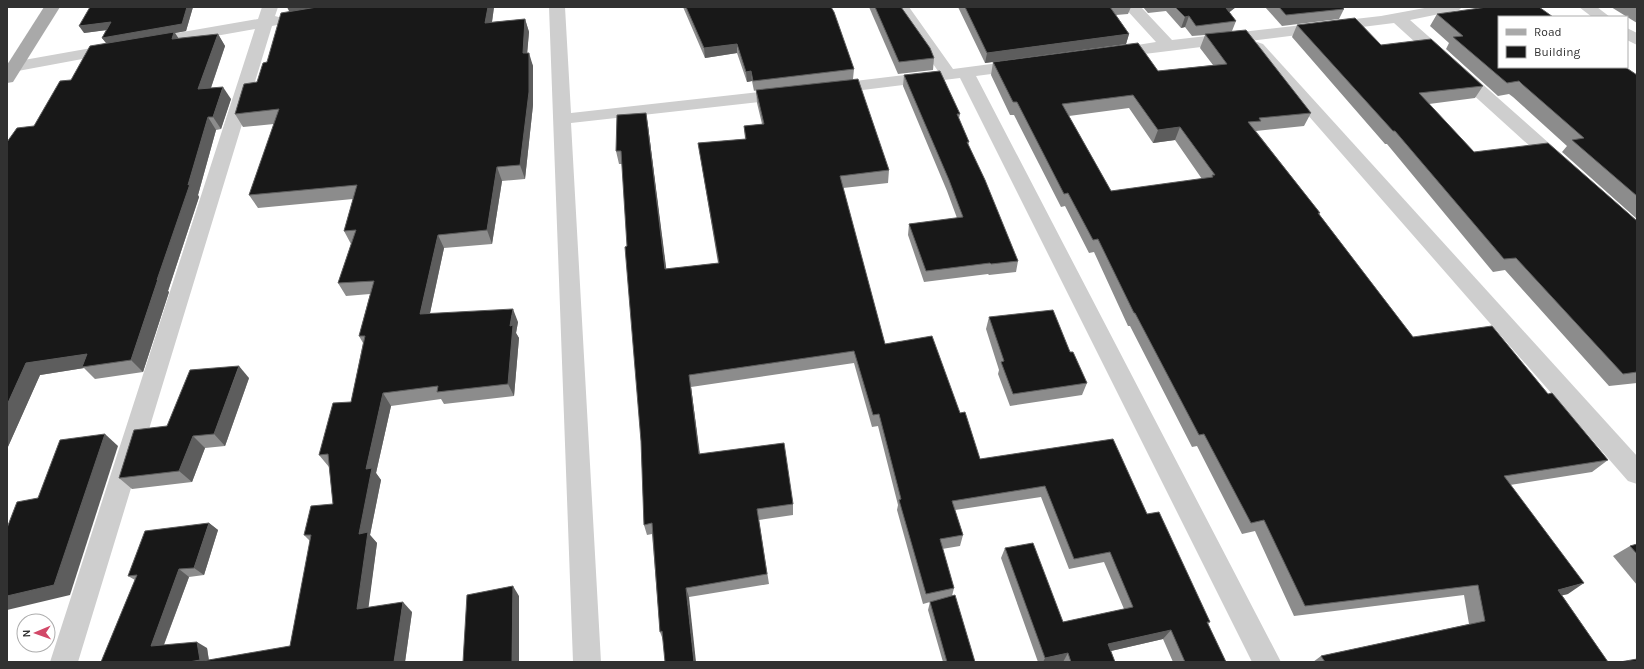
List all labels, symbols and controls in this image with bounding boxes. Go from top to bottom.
legend [1498,16,1628,68]
text: Road [1534,25,1562,39]
text: Building [1534,45,1581,59]
north arrow [16,613,56,653]
text: N [20,629,33,638]

